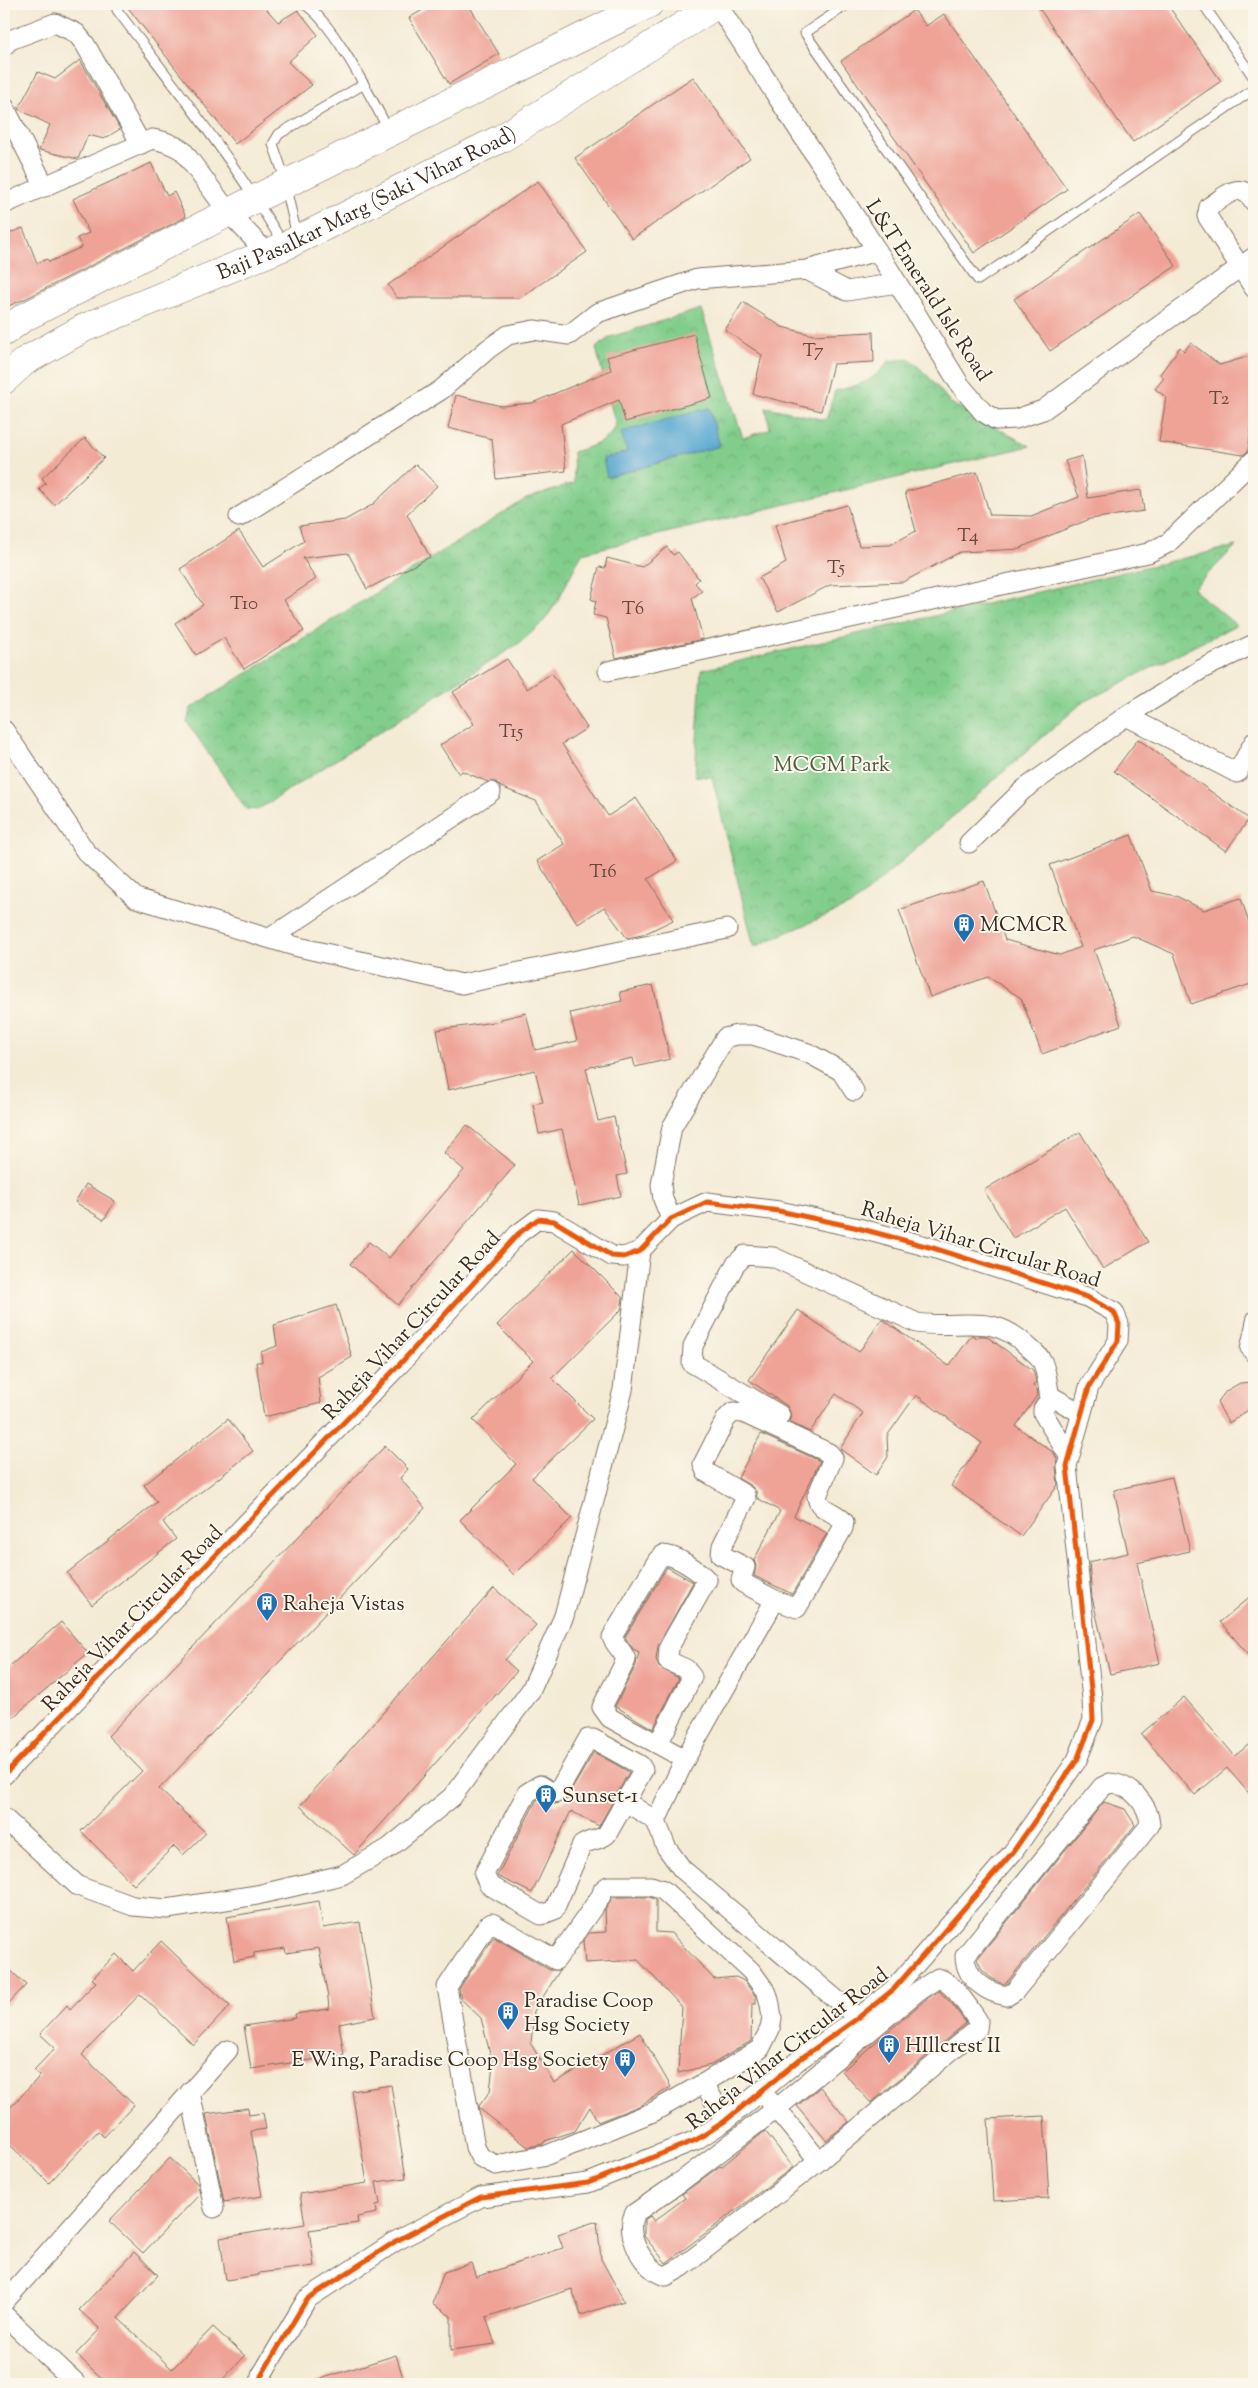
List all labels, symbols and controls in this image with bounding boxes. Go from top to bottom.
street label: Baji Pasalkar Marg (Saki Vihar Road) [213,120,523,289]
street label: L&T Emerald Isle Road [857,194,998,388]
house number: T7 [802,338,824,365]
house number: T2 [1209,386,1229,413]
house number: T4 [957,523,979,550]
house number: T5 [827,555,846,582]
house number: T10 [230,591,258,618]
house number: T6 [622,596,644,623]
house number: T15 [499,719,524,746]
park label: MCGM Park [773,751,891,781]
house number: T16 [589,859,617,886]
place label: MCMCR [980,911,1067,941]
building icon: MCMCR [952,912,976,943]
street label: Raheja Vihar Circular Road [857,1195,1104,1297]
street label: Raheja Vihar Circular Road [317,1225,508,1428]
street label: Raheja Vihar Circular Road [36,1519,231,1719]
place label: Raheja Vistas [283,1590,405,1620]
building icon: Raheja Vistas [255,1591,279,1622]
place label: Sunset-1 [562,1782,638,1812]
building icon: Sunset-1 [534,1783,558,1814]
street label: Raheja Vihar Circular Road [681,1961,896,2138]
place label: Paradise Coop Hsg Society [524,1987,653,2041]
building icon: Paradise Coop Hsg Society [496,2000,520,2031]
place label: HIllcrest II [905,2032,1001,2062]
building icon: HIllcrest II [877,2033,901,2064]
place label: E Wing, Paradise Coop Hsg Society [292,2046,610,2076]
building icon: E Wing, Paradise Coop Hsg Society [613,2047,637,2078]

